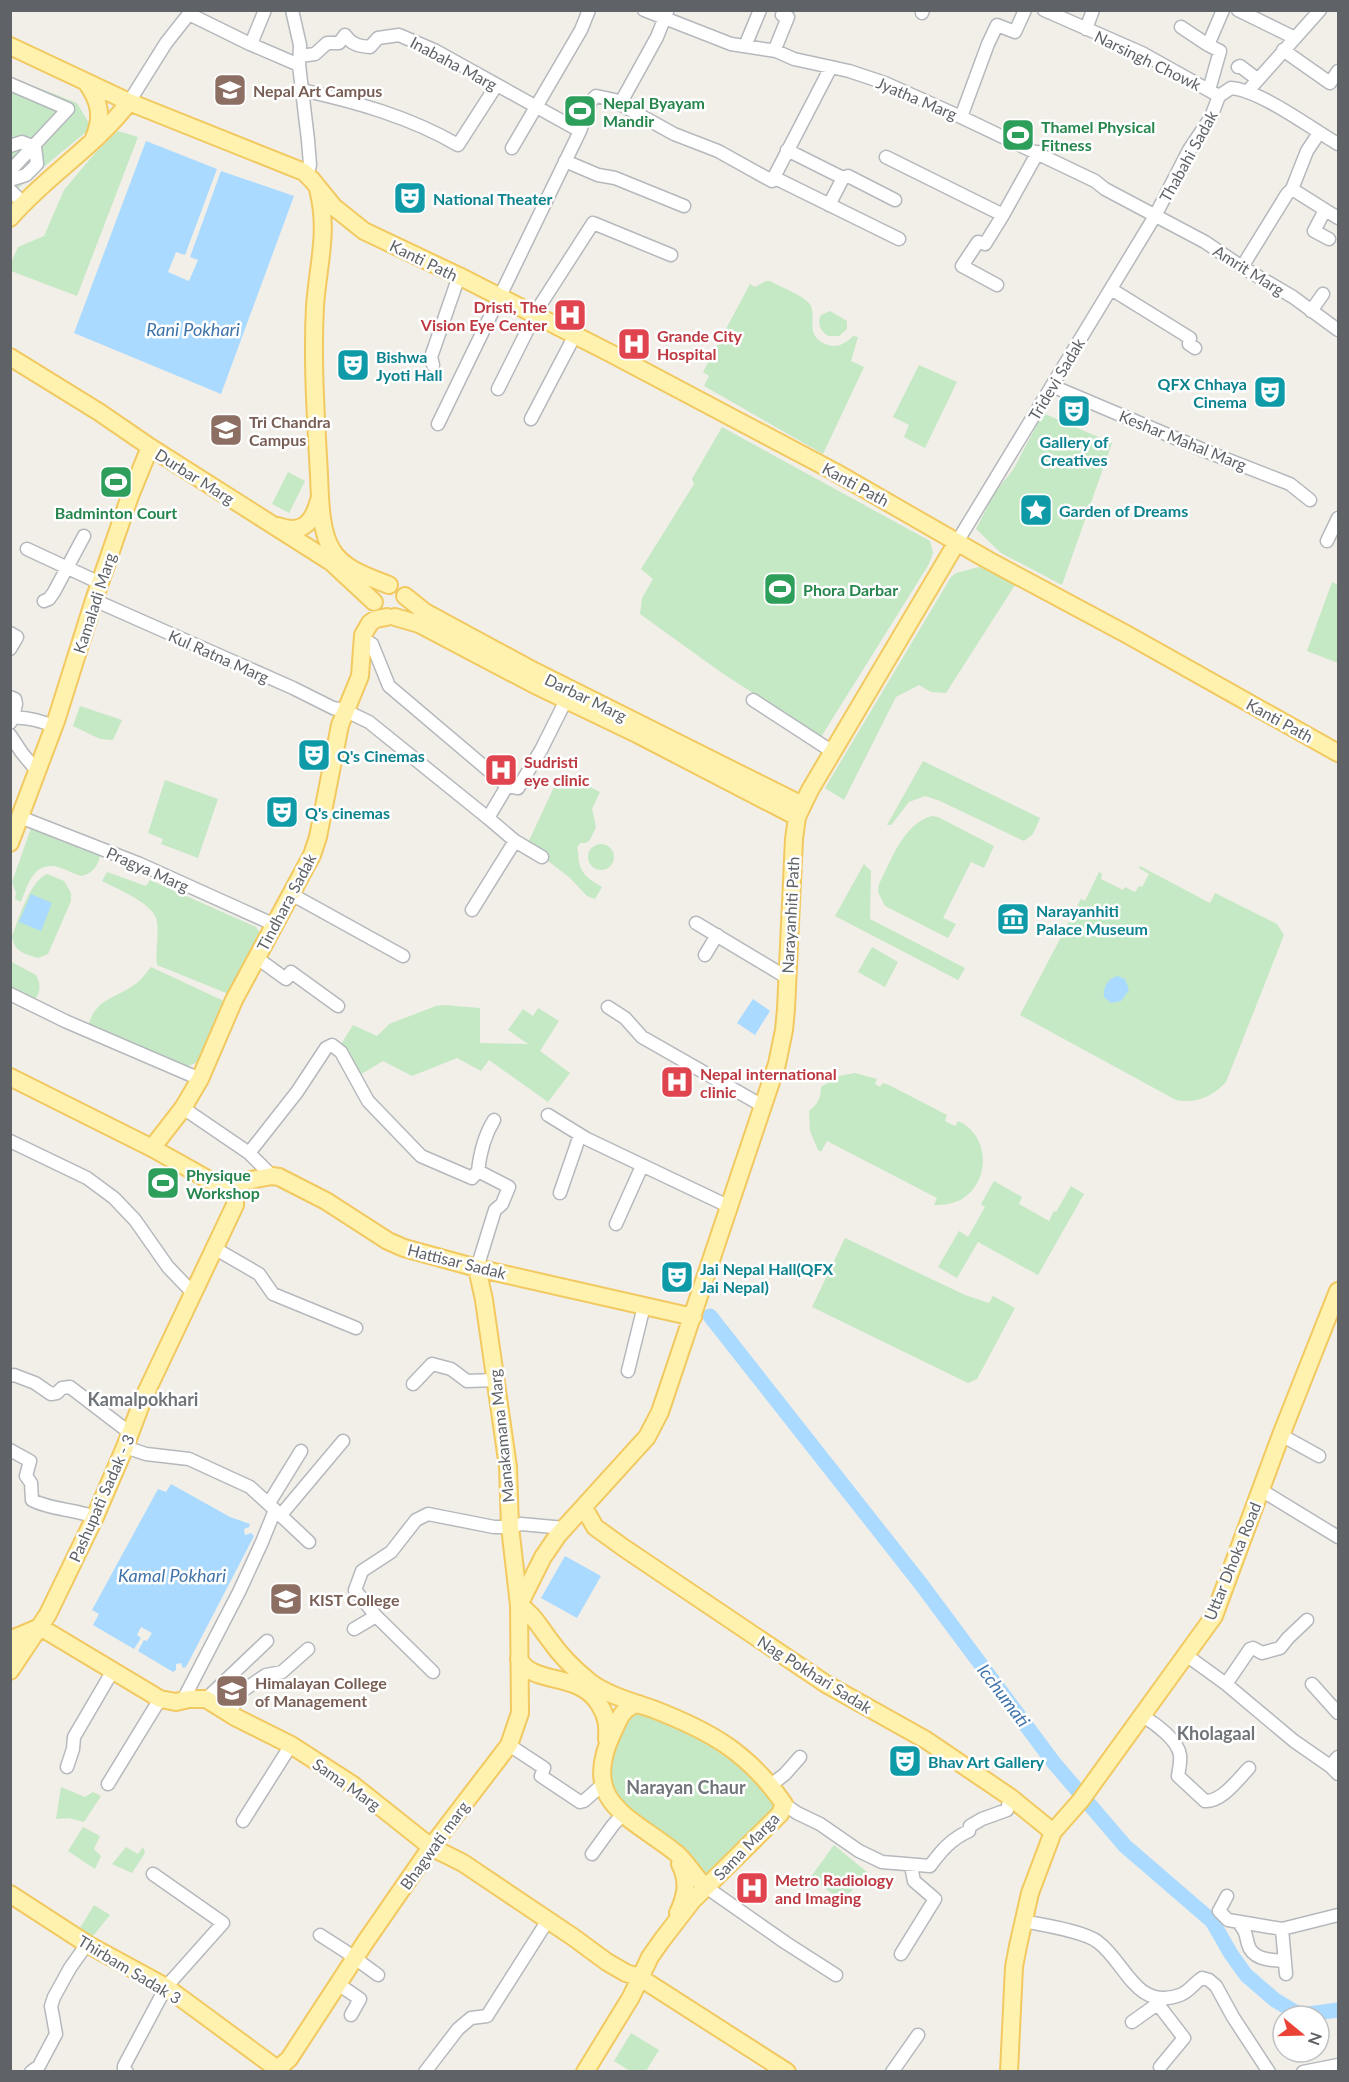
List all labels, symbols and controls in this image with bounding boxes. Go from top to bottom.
street label: Narsingh Chowk [1092,26,1205,94]
street label: Inabaha Marg [407,32,501,94]
school or university icon: Nepal Art Campus [212,72,248,108]
street label: Jyatha Marg [874,72,960,124]
place label: Nepal Art Campus [253,81,382,100]
sports icon: Nepal Byayam Mandir [562,93,598,129]
place label: Nepal Byayam Mandir [603,93,705,130]
street label: Thabahi Sadak [1155,106,1221,205]
sports icon: Thamel Physical Fitness [1000,117,1036,153]
place label: Thamel Physical Fitness [1041,117,1155,154]
theatre icon: National Theater [392,180,428,216]
place label: National Theater [433,189,553,208]
street label: Kanti Path [387,235,461,285]
street label: Amrit Marg [1210,241,1288,299]
place label: Dristi, The Vision Eye Center [420,297,547,334]
hospital icon: Dristi, The Vision Eye Center [552,297,588,333]
water label: Rani Pokhari [146,318,240,340]
hospital icon: Grande City Hospital [616,326,652,362]
place label: Grande City Hospital [657,326,743,363]
street label: Tridevi Sadak [1024,334,1088,423]
theatre icon: Bishwa Jyoti Hall [335,347,371,383]
place label: Bishwa Jyoti Hall [376,347,442,384]
place label: QFX Chhaya Cinema [1158,374,1247,411]
theatre icon: QFX Chhaya Cinema [1252,374,1288,410]
theatre icon: Gallery of Creatives [1056,393,1092,429]
street label: Keshar Mahal Marg [1117,406,1249,474]
school or university icon: Tri Chandra Campus [208,412,244,448]
place label: Tri Chandra Campus [249,412,331,449]
place label: Gallery of Creatives [1040,432,1109,469]
street label: Durbar Marg [152,444,238,508]
street label: Kanti Path [819,458,893,510]
sports icon: Badminton Court [98,464,134,500]
place icon: Garden of Dreams [1018,492,1054,528]
place label: Garden of Dreams [1059,501,1188,520]
place label: Badminton Court [55,503,177,522]
street label: Kamaladi Marg [69,550,119,656]
sports icon: Phora Darbar [762,571,798,607]
place label: Phora Darbar [803,580,898,599]
street label: Kul Ratna Marg [166,625,272,687]
street label: Darbar Marg [542,669,630,725]
street label: Kanti Path [1243,694,1317,746]
theatre icon: Q's Cinemas [296,737,332,773]
place label: Q's Cinemas [337,746,425,765]
hospital icon: Sudristi eye clinic [483,752,519,788]
place label: Sudristi eye clinic [524,752,590,789]
theatre icon: Q's cinemas [264,794,300,830]
place label: Q's cinemas [305,803,390,822]
street label: Pragya Marg [104,842,192,896]
street label: Tindhara Sadak [252,849,320,954]
street label: Narayanhiti Path [777,856,803,974]
museum icon: Narayanhiti Palace Museum [995,901,1031,937]
place label: Narayanhiti Palace Museum [1036,901,1148,938]
hospital icon: Nepal international clinic [659,1064,695,1100]
place label: Nepal international clinic [700,1064,837,1101]
sports icon: Physique Workshop [145,1165,181,1201]
place label: Physique Workshop [186,1165,260,1202]
street label: Hattisar Sadak [406,1240,509,1283]
theatre icon: Jai Nepal Hall(QFX Jai Nepal) [659,1259,695,1295]
place label: Jai Nepal Hall(QFX Jai Nepal) [700,1259,834,1296]
street label: Manakamana Marg [485,1368,517,1504]
district label: Kamalpokhari [88,1388,198,1410]
street label: Pashupati Sadak - 3 [64,1431,138,1565]
street label: Uttar Dhoka Road [1200,1499,1264,1623]
water label: Kamal Pokhari [118,1564,226,1586]
school or university icon: KIST College [268,1581,304,1617]
place label: KIST College [309,1590,400,1609]
street label: Nag Pokhari Sadak [754,1631,876,1717]
water label: Icchumati [973,1659,1035,1731]
school or university icon: Himalayan College of Management [214,1673,250,1709]
place label: Himalayan College of Management [255,1673,387,1710]
district label: Kholagaal [1177,1722,1255,1744]
theatre icon: Bhav Art Gallery [887,1743,923,1779]
place label: Bhav Art Gallery [928,1752,1045,1771]
street label: Sama Marg [309,1754,385,1814]
district label: Narayan Chaur [626,1776,746,1798]
street label: Bhagwati marg [396,1797,472,1893]
street label: Sama Marga [709,1808,783,1884]
hospital icon: Metro Radiology and Imaging [734,1870,770,1906]
place label: Metro Radiology and Imaging [775,1870,894,1907]
street label: Thirbam Sadak 3 [75,1931,185,2007]
north arrow [1271,2004,1331,2064]
text: N [1305,2030,1327,2048]

